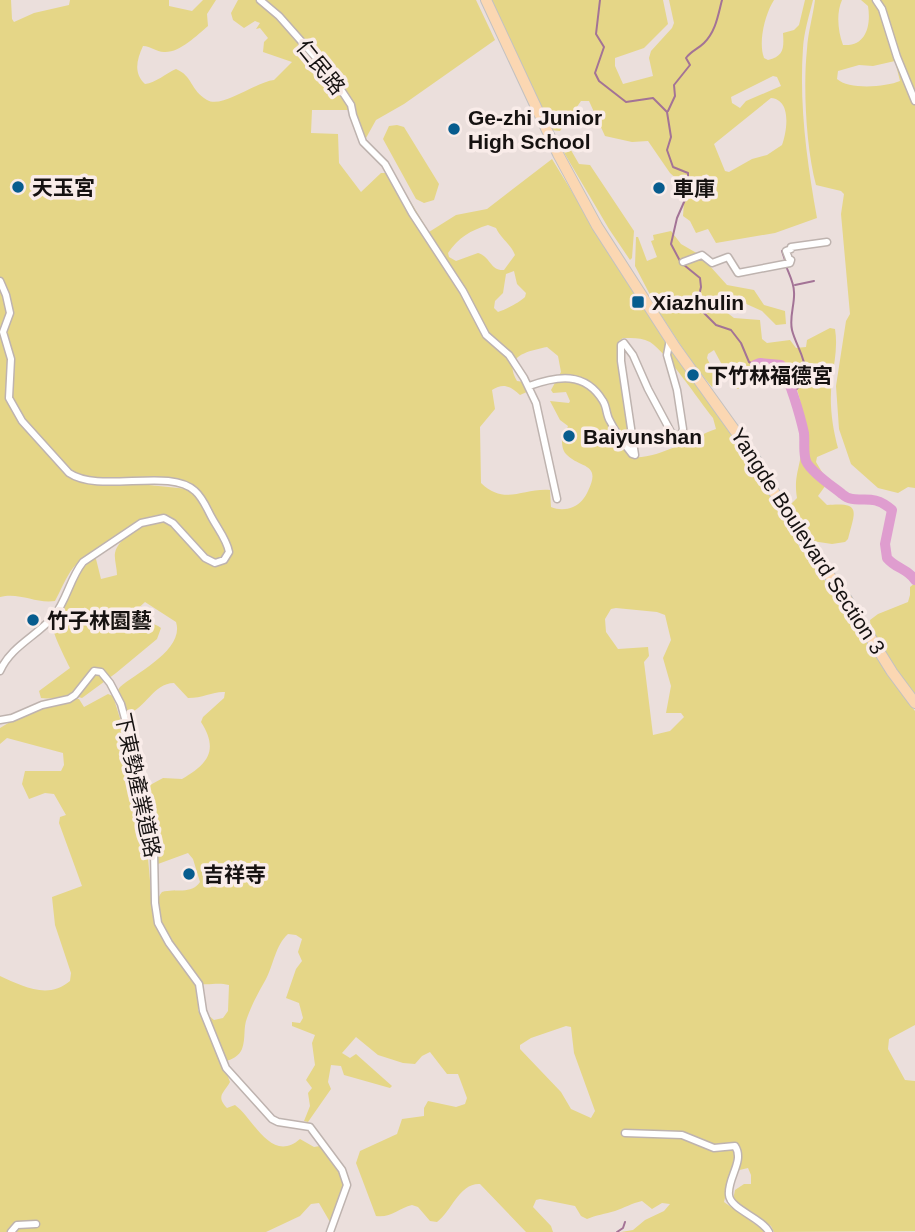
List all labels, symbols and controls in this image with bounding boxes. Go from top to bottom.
street label: 仁民路 [292,35,350,99]
place label: Ge-zhi Junior High School [468,106,602,153]
marker: Ge-zhi Junior High School [446,121,462,137]
place label: 天玉宮 [32,176,95,199]
place label: 車庫 [673,177,715,200]
marker: 天玉宮 [10,179,26,195]
marker: 車庫 [651,180,667,196]
place label: Xiazhulin [652,291,744,314]
marker: Xiazhulin [630,294,646,310]
place label: 下竹林福德宮 [707,364,833,387]
marker: 下竹林福德宮 [685,367,701,383]
street label: Yangde Boulevard Section 3 [726,424,890,658]
place label: Baiyunshan [583,425,702,448]
marker: Baiyunshan [561,428,577,444]
place label: 竹子林園藝 [47,609,152,632]
marker: 竹子林園藝 [25,612,41,628]
street label: 下東勢產業道路 [111,711,165,859]
place label: 吉祥寺 [203,863,266,886]
marker: 吉祥寺 [181,866,197,882]

